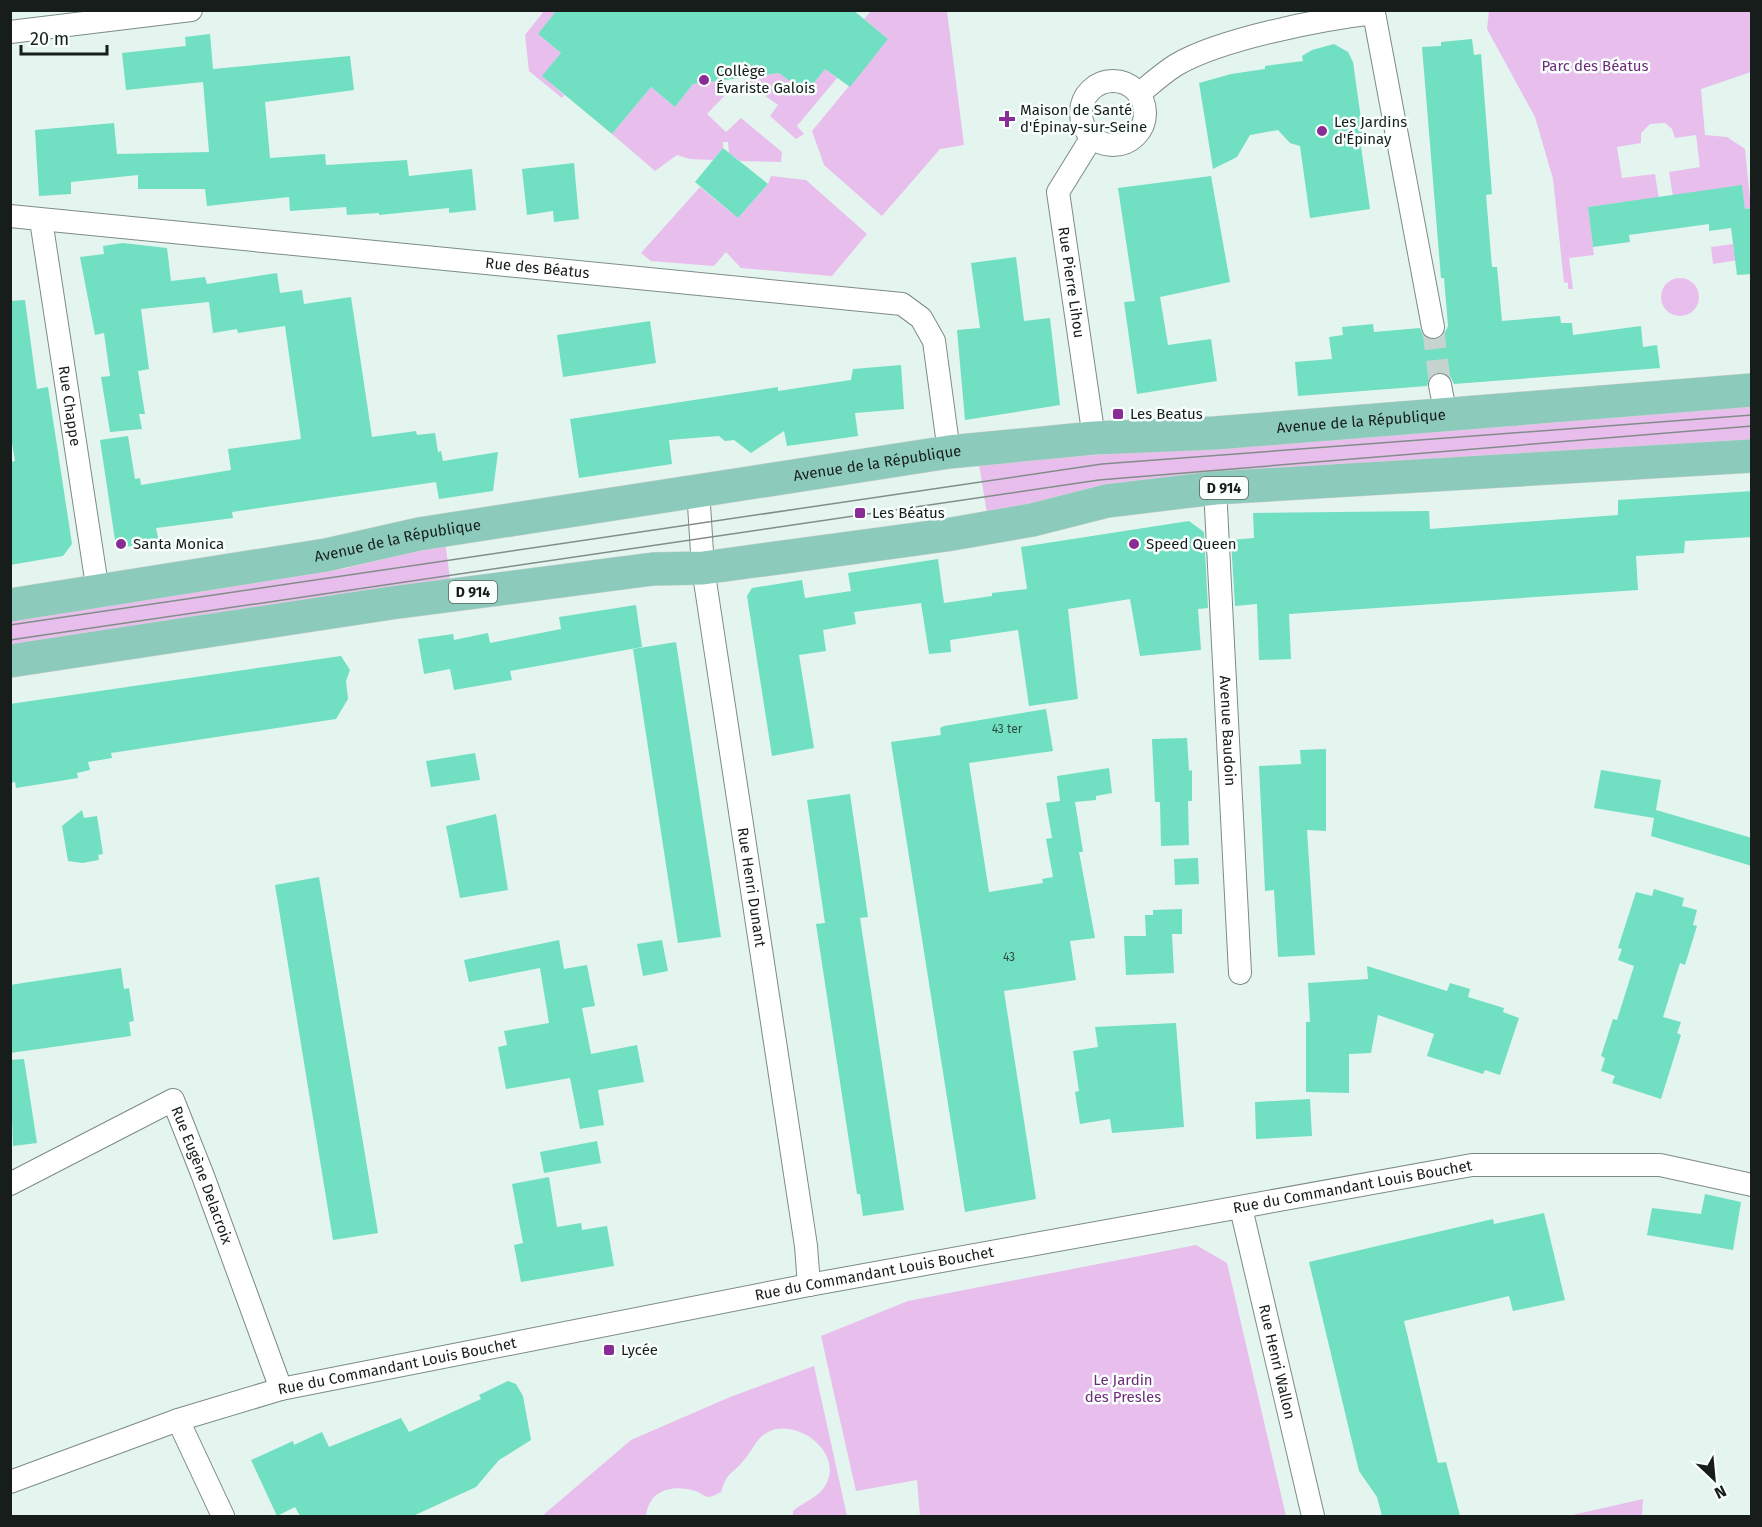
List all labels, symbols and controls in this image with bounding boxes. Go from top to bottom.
scale bar [21,18,106,56]
text: 20 m [30,28,69,50]
park label: Parc des Béatus [1541,57,1649,75]
place label: Collège Évariste Galois [716,62,815,97]
marker: Collège Évariste Galois [697,73,711,87]
place label: Maison de Santé d'Épinay-sur-Seine [1020,101,1147,136]
marker: Maison de Santé d'Épinay-sur-Seine [998,110,1016,128]
place label: Les Jardins d'Épinay [1334,113,1407,148]
marker: Les Jardins d'Épinay [1315,124,1329,138]
street label: Rue Pierre Lihou [1054,225,1088,339]
street label: Rue des Béatus [484,254,590,282]
street label: Rue Chappe [54,364,85,447]
place label: Les Beatus [1130,405,1203,423]
street label: Avenue de la République [1276,406,1446,437]
marker: Les Beatus [1111,407,1125,421]
street label: Avenue de la République [792,442,962,485]
road number: D 914 [1200,477,1248,499]
place label: Les Béatus [872,504,945,522]
marker: Les Béatus [853,506,867,520]
street label: Avenue de la République [313,516,482,566]
place label: Santa Monica [133,535,224,553]
place label: Speed Queen [1146,535,1237,553]
marker: Santa Monica [114,537,128,551]
marker: Speed Queen [1127,537,1141,551]
road number: D 914 [449,581,497,603]
street label: Avenue Baudoin [1216,675,1239,786]
house number: 43 ter [992,722,1023,736]
street label: Rue Henri Dunant [734,826,770,949]
house number: 43 [1003,950,1015,964]
street label: Rue Eugène Delacroix [167,1104,236,1247]
street label: Rue du Commandant Louis Bouchet [1231,1156,1474,1217]
street label: Rue du Commandant Louis Bouchet [753,1243,996,1304]
street label: Rue Henri Wallon [1255,1303,1299,1421]
street label: Rue du Commandant Louis Bouchet [276,1334,518,1398]
place label: Lycée [621,1341,658,1359]
marker: Lycée [602,1343,616,1357]
park label: Le Jardin des Presles [1085,1371,1161,1406]
north arrow [1684,1449,1744,1509]
text: N [1711,1481,1729,1503]

